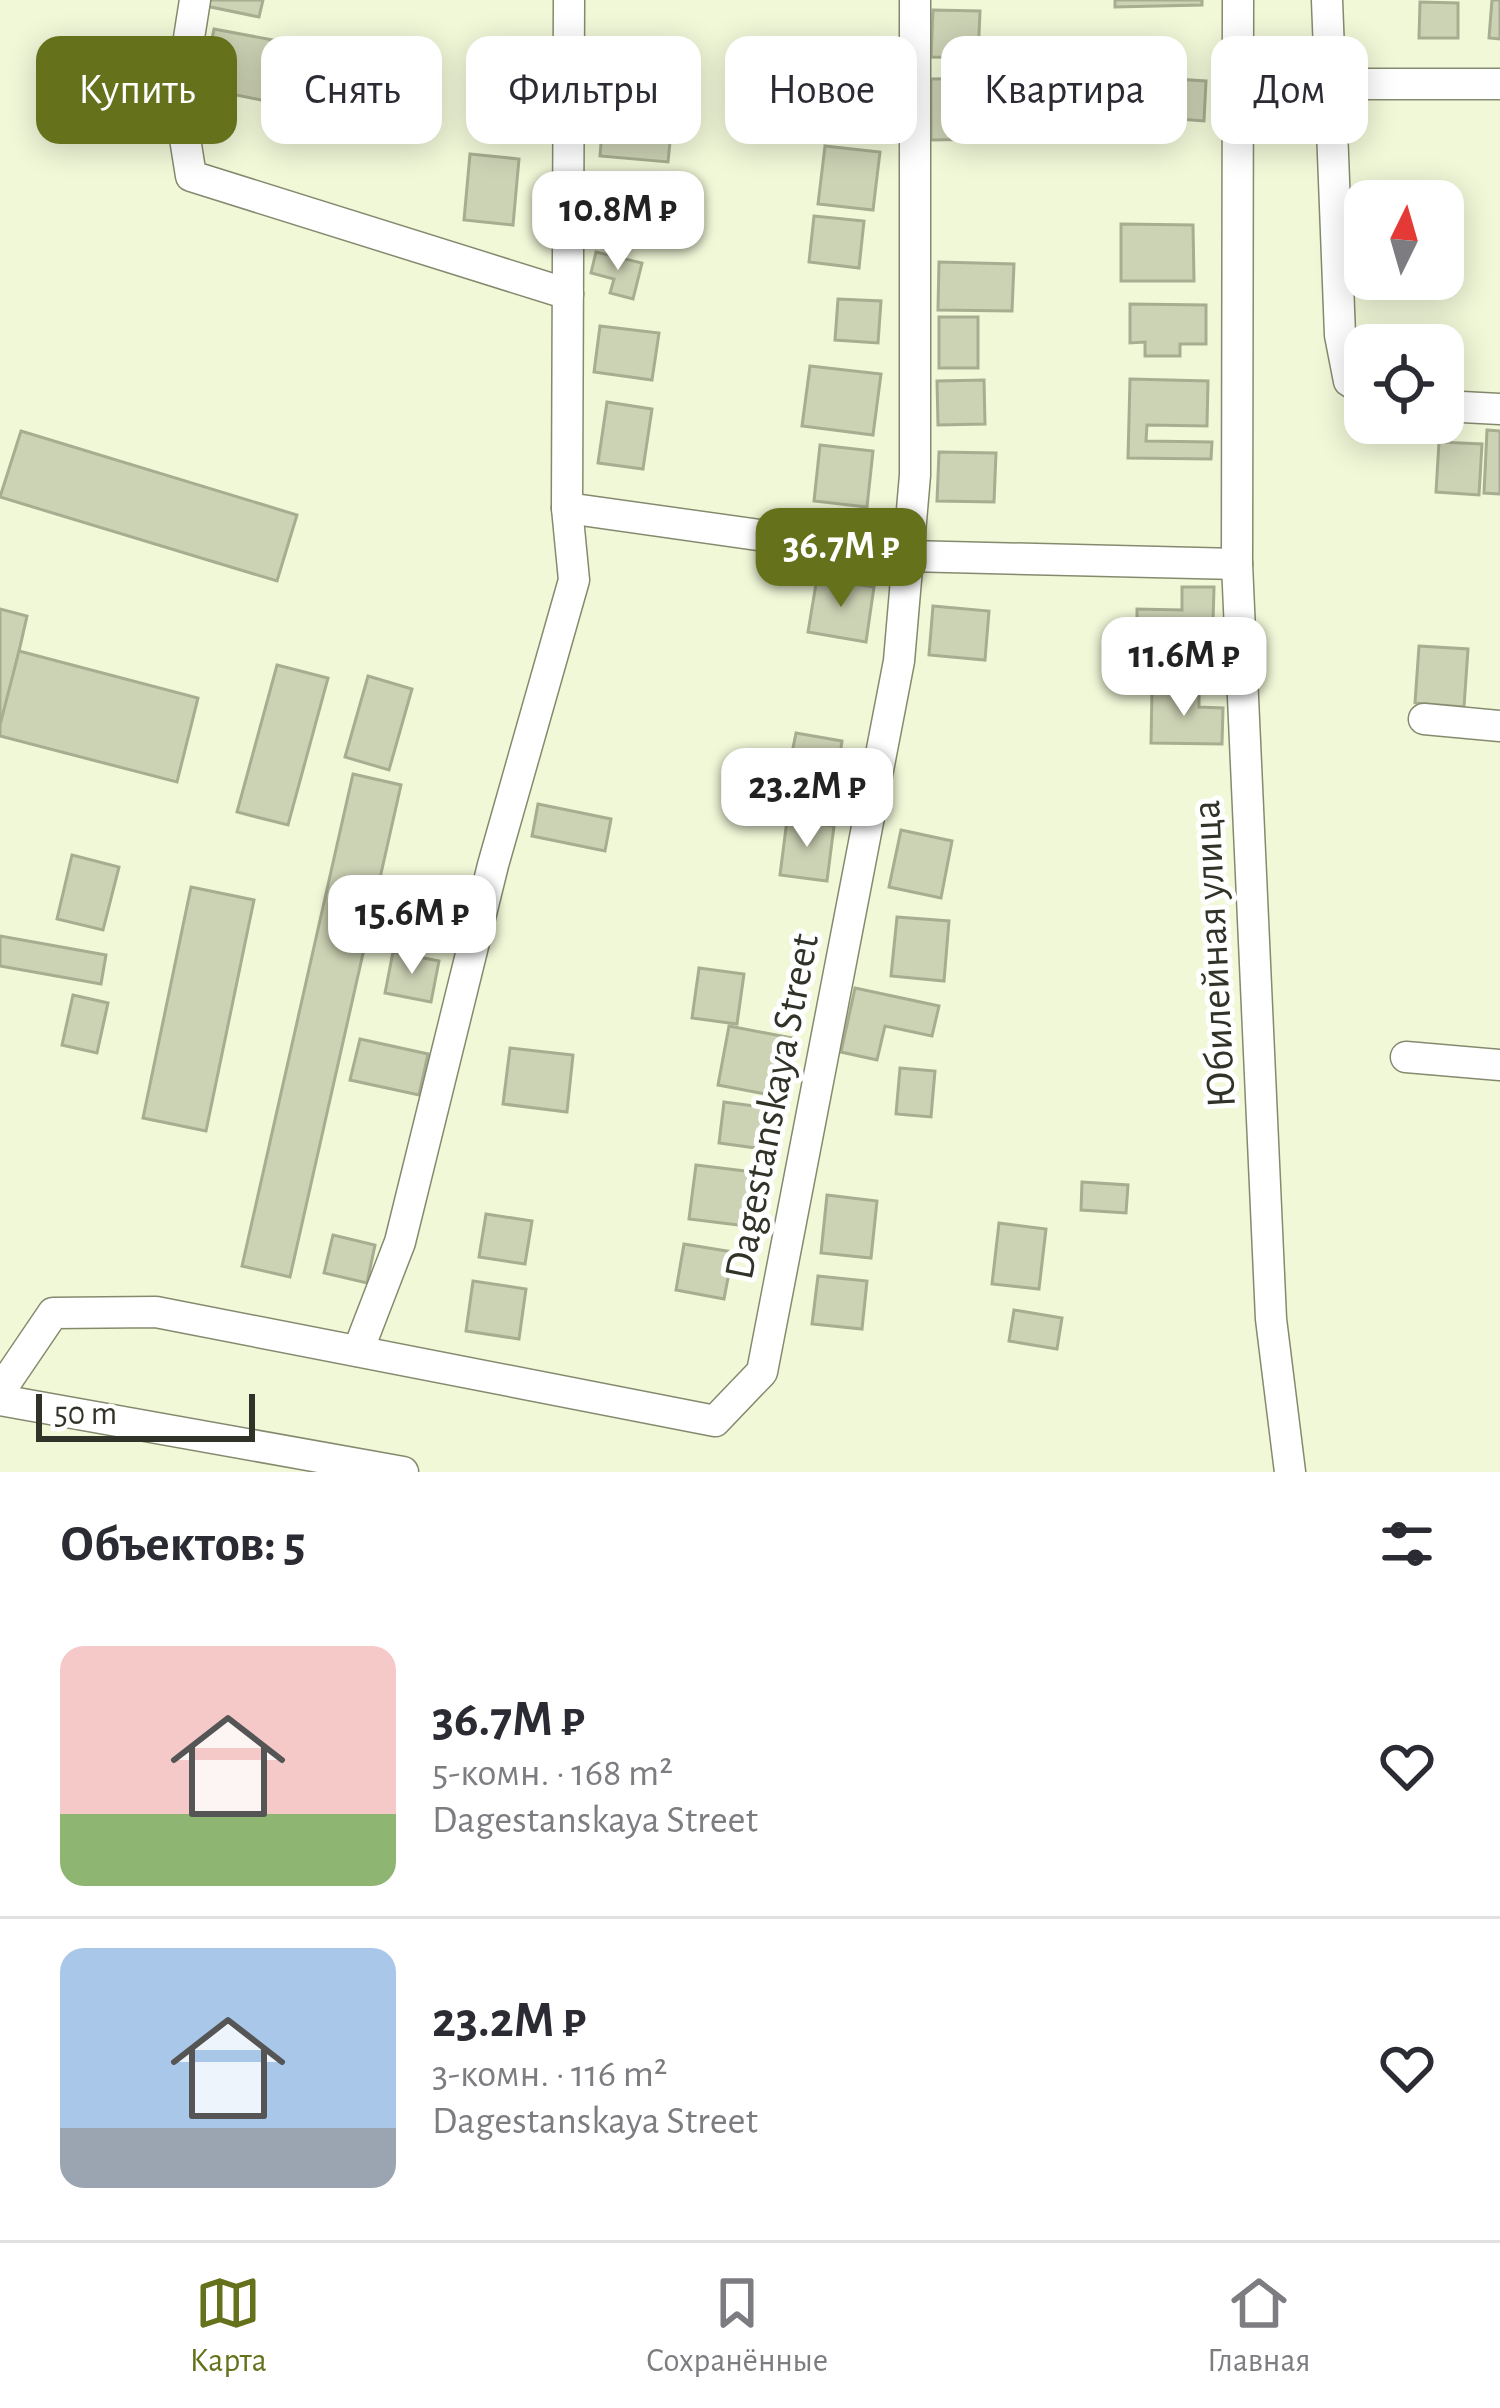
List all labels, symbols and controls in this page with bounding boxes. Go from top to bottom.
chip: Купить [36,36,237,144]
chip: Снять [261,36,442,144]
chip: Фильтры [466,36,701,144]
chip: Новое [725,36,917,144]
chip: Квартира [941,36,1187,144]
chip: Дом [1211,36,1368,144]
pin: 10.8M ₽ [507,171,729,273]
north arrow [1344,180,1464,300]
map controls [1344,180,1464,444]
text: 10.8M ₽ [559,190,677,229]
button: locate [1344,324,1464,444]
pin: 36.7M ₽ [730,508,952,610]
text: 36.7M ₽ [783,527,899,566]
pin: 11.6M ₽ [1073,617,1295,719]
text: 11.6M ₽ [1128,636,1240,675]
pin: 23.2M ₽ [696,748,918,850]
text: 23.2M ₽ [748,767,866,806]
street label: Юбилейная улица [1185,799,1243,1109]
pin: 15.6M ₽ [301,875,523,977]
text: 15.6M ₽ [355,894,469,933]
street label: Dagestanskaya Street [718,930,826,1283]
scale bar [36,1388,255,1441]
text: 50 m [54,1398,117,1431]
icon: filters [1374,1511,1440,1577]
text: Объектов: 5 [60,1519,306,1570]
icon: home [156,1694,300,1838]
text: 36.7M ₽ [432,1694,585,1745]
icon: heart [1374,1733,1440,1799]
text: 5-комн. · 168 m² [432,1754,673,1793]
text: Dagestanskaya Street [432,1801,758,1840]
text: 23.2M ₽ [432,1995,586,2046]
icon: home [156,1996,300,2140]
icon: heart [1374,2035,1440,2101]
text: 3-комн. · 116 m² [432,2055,667,2094]
text: Dagestanskaya Street [432,2102,758,2141]
tab: Карта [189,2270,267,2382]
tab: Сохранённые [646,2270,828,2382]
tab: Главная [1207,2270,1311,2382]

